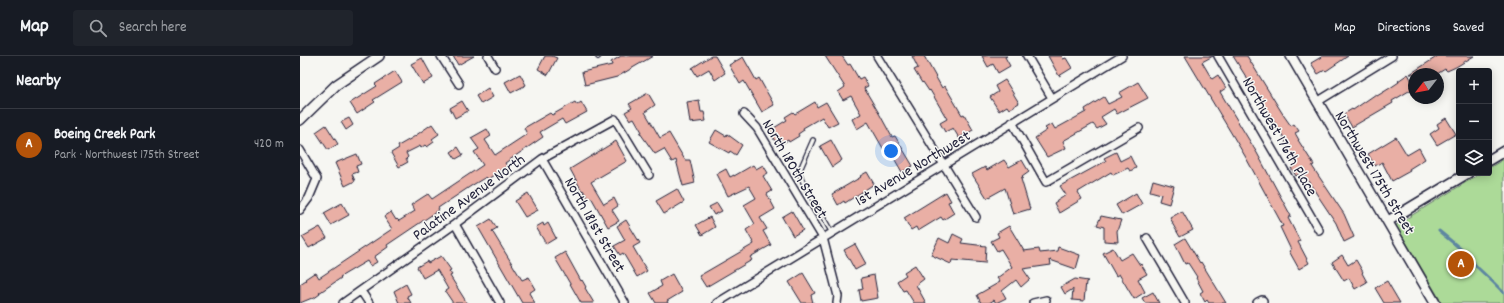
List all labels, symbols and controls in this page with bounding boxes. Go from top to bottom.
search box [73,10,353,46]
text: Map [20,14,49,41]
icon: search [87,17,109,39]
text: Search here [119,17,187,39]
text: Map [1334,18,1356,38]
text: Directions [1378,18,1431,38]
text: Saved [1453,18,1484,38]
north arrow [1408,68,1444,104]
map controls [1456,68,1492,176]
button: + [1456,68,1492,104]
text: Nearby [16,70,60,94]
street label: Northwest 176th Place [1235,73,1322,201]
button: − [1456,104,1492,140]
street label: Northwest 175th Street [1328,107,1420,240]
street label: North 180th Street [755,115,833,223]
text: Boeing Creek Park [54,124,155,146]
street label: 1st Avenue Northwest [851,125,976,213]
text: A [25,135,33,154]
text: 420 m [254,135,284,154]
button: layers [1456,140,1492,176]
your location [881,141,901,161]
text: Park · Northwest 175th Street [54,146,199,165]
street label: Palatine Avenue North [408,149,531,247]
street label: North 181st Street [557,173,630,277]
pin: A [1448,249,1474,279]

